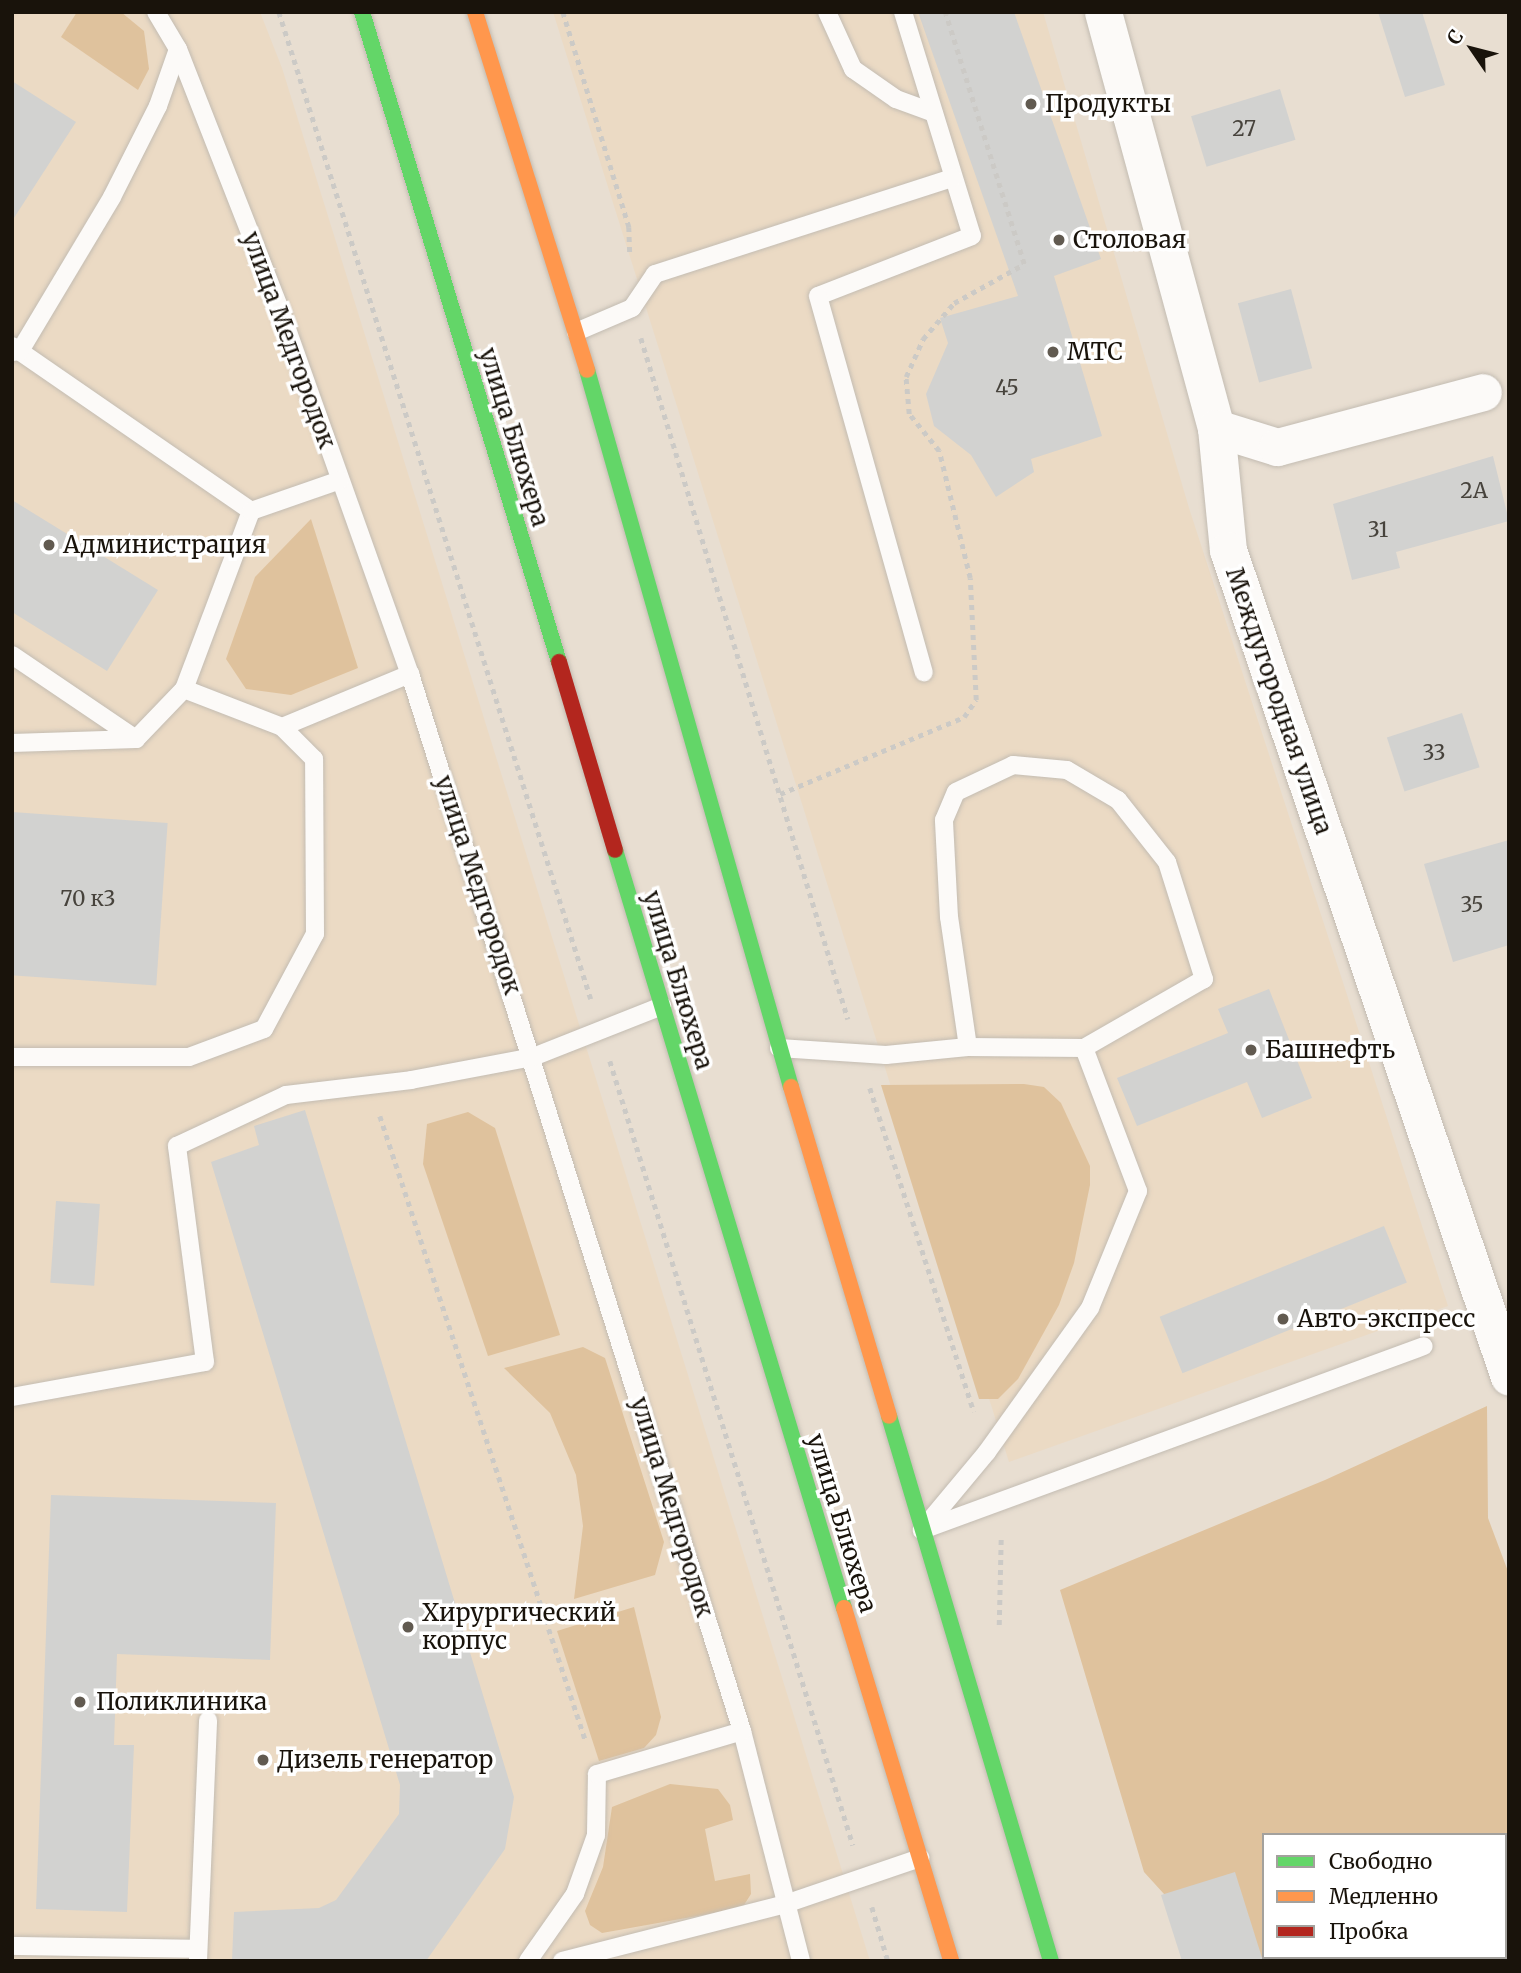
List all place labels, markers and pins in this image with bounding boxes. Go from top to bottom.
place label: Продукты [1045,90,1171,118]
marker: Продукты [1023,96,1039,112]
place label: Столовая [1073,226,1186,254]
marker: Столовая [1051,232,1067,248]
place label: МТС [1067,338,1123,366]
marker: МТС [1045,344,1061,360]
place label: Администрация [63,531,266,559]
marker: Администрация [41,537,57,553]
place label: Башнефть [1265,1036,1395,1064]
marker: Башнефть [1243,1042,1259,1058]
place label: Авто-экспресс [1297,1305,1475,1333]
marker: Авто-экспресс [1275,1311,1291,1327]
place label: Хирургический корпус [422,1599,616,1655]
marker: Хирургический корпус [400,1619,416,1635]
place label: Поликлиника [96,1688,267,1716]
marker: Поликлиника [70,1692,90,1712]
place label: Дизель генератор [277,1746,493,1774]
marker: Дизель генератор [255,1752,271,1768]

